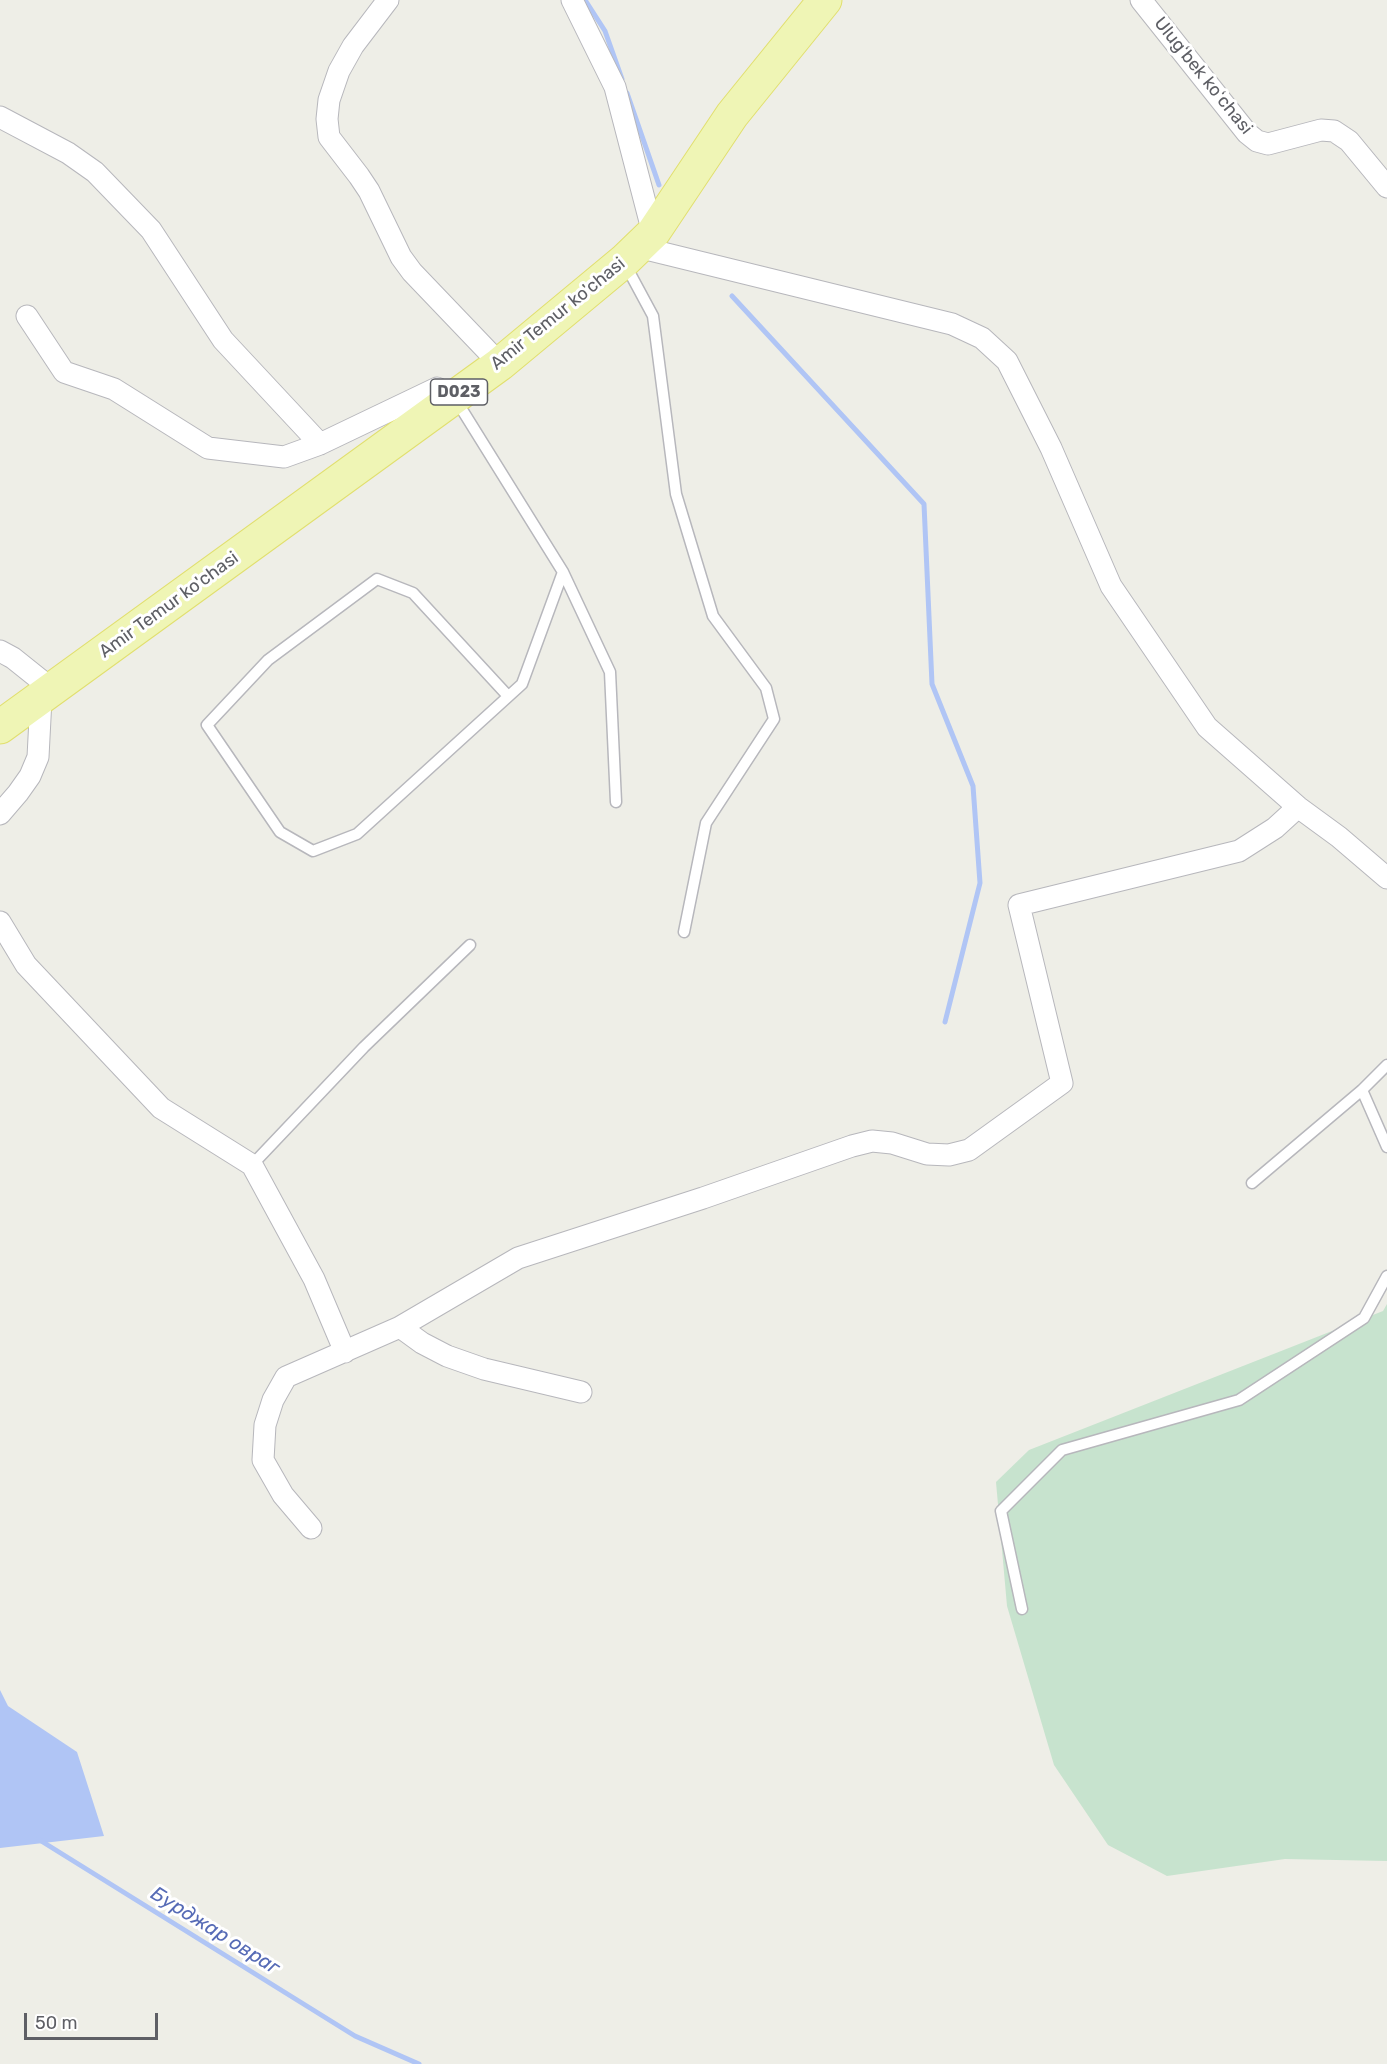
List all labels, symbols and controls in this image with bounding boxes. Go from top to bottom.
street label: Ulugʻbek koʻchasi [1149,13,1257,139]
street label: Amir Temur ko'chasi [486,253,630,375]
road number: D023 [430,379,488,405]
street label: Amir Temur ko'chasi [95,547,243,663]
water label: Бурджар овраг [146,1882,284,1980]
scale bar [27,2001,160,2039]
text: 50 m [35,2012,78,2034]

